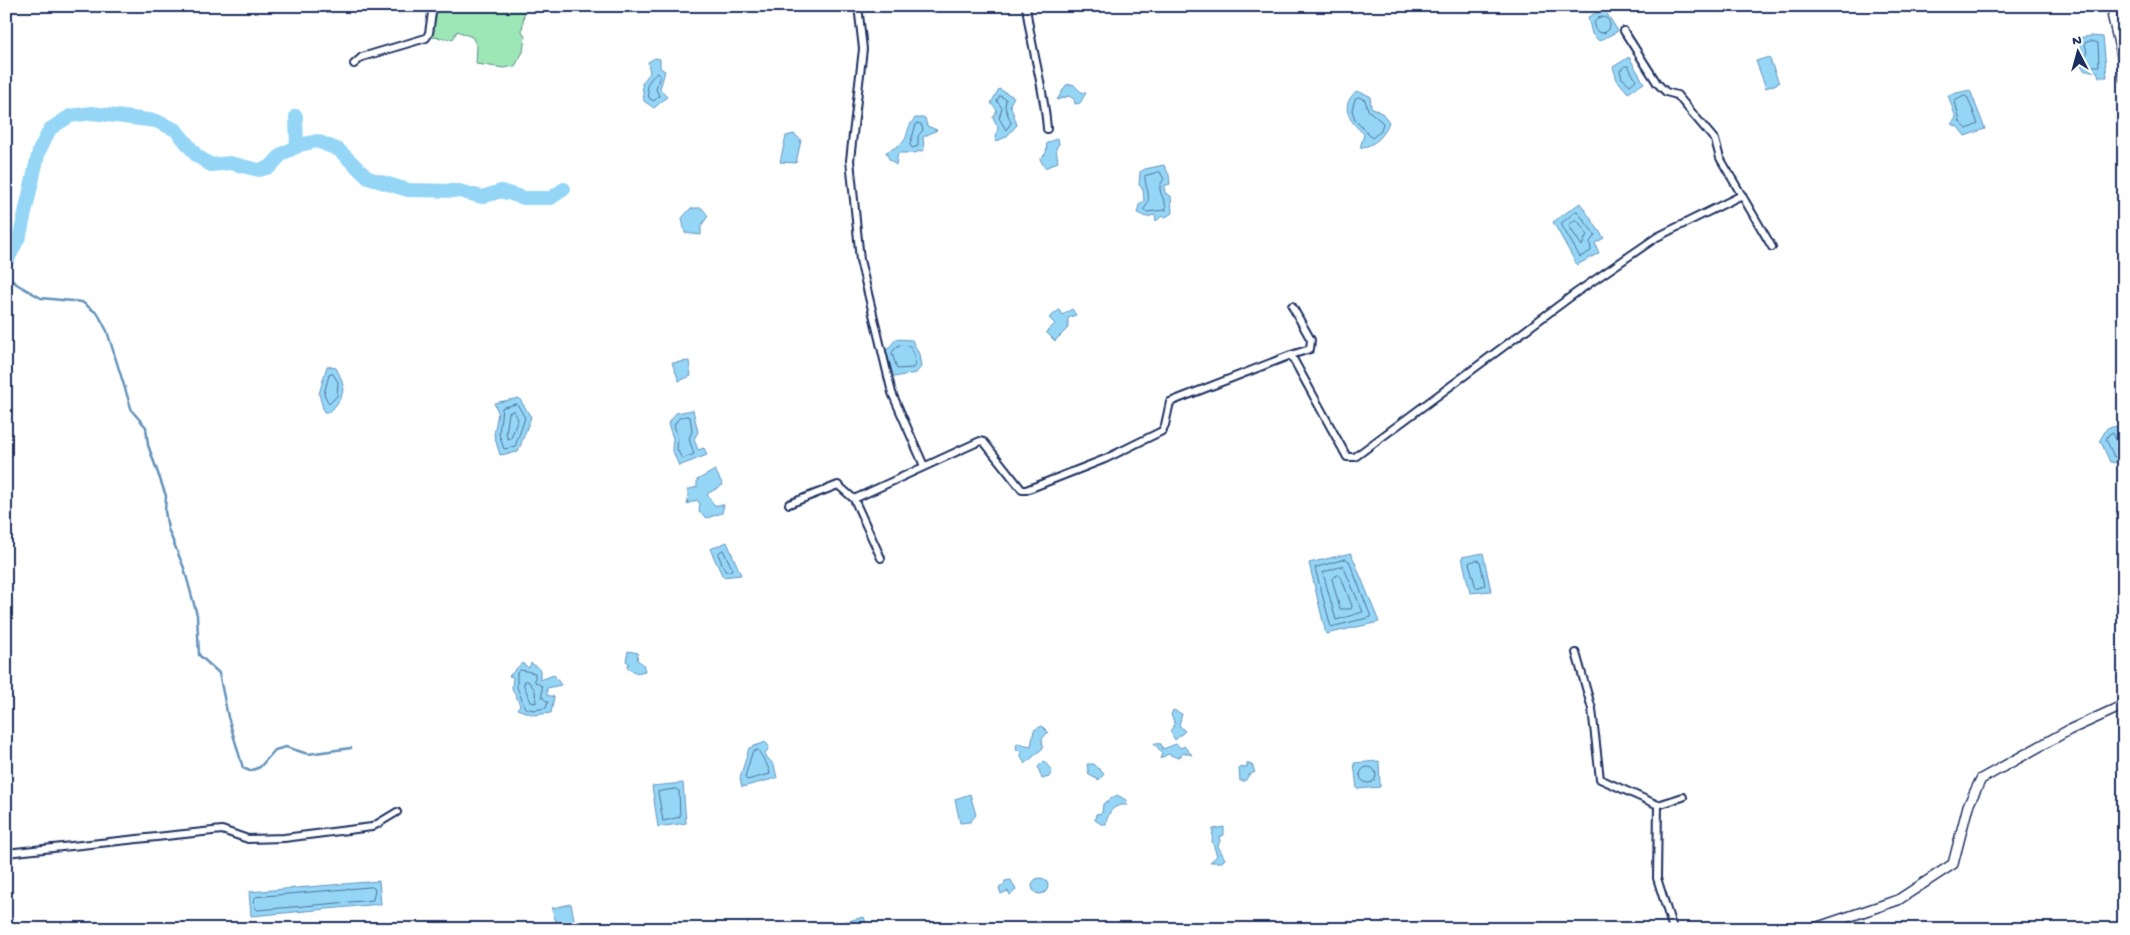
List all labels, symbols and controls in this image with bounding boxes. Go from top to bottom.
north arrow [2052,28,2102,78]
text: N [2071,33,2082,50]

